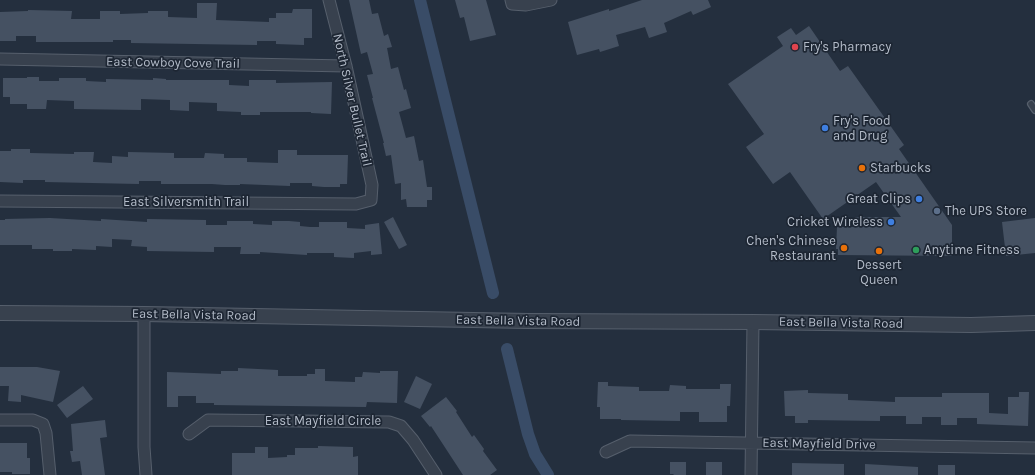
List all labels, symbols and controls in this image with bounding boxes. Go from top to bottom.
street label: North Silver Bullet Trail [329,32,375,168]
place label: Fry's Pharmacy [803,39,891,55]
marker: Fry's Pharmacy [790,42,800,52]
street label: East Cowboy Cove Trail [106,54,240,72]
place label: Fry's Food and Drug [833,113,891,144]
marker: Fry's Food and Drug [820,123,830,133]
place label: Starbucks [870,160,931,176]
marker: Starbucks [857,163,867,173]
place label: Great Clips [846,191,911,207]
street label: East Silversmith Trail [123,194,249,210]
marker: Great Clips [914,194,924,204]
place label: The UPS Store [945,203,1027,219]
marker: The UPS Store [932,206,942,216]
place label: Cricket Wireless [787,214,883,230]
marker: Cricket Wireless [886,217,896,227]
place label: Chen's Chinese Restaurant [746,233,836,264]
place label: Anytime Fitness [924,242,1020,258]
marker: Chen's Chinese Restaurant [839,243,849,253]
marker: Anytime Fitness [911,245,921,255]
marker: Dessert Queen [874,246,884,256]
place label: Dessert Queen [856,257,902,288]
street label: East Bella Vista Road [132,306,256,324]
street label: East Bella Vista Road [456,312,580,330]
street label: East Bella Vista Road [779,314,903,332]
street label: East Mayfield Circle [265,413,381,429]
street label: East Mayfield Drive [762,435,876,453]

